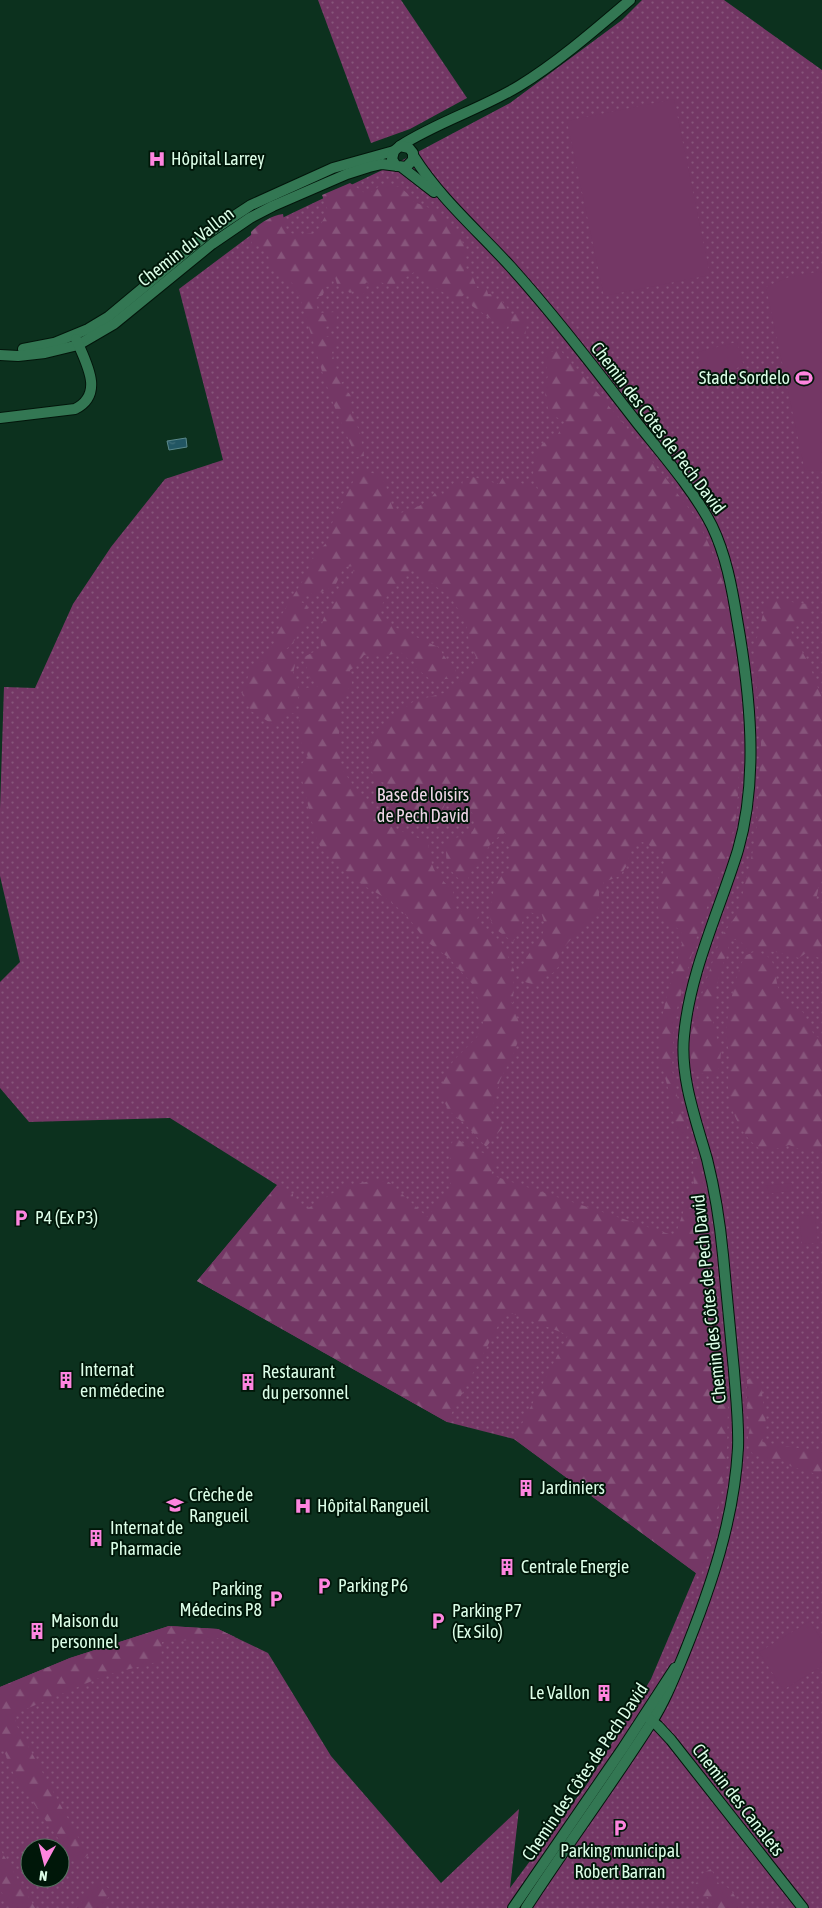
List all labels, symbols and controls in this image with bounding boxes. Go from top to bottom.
place label: Hôpital Larrey [171,148,265,169]
hospital icon: Hôpital Larrey [147,149,167,169]
street label: Chemin du Vallon [133,203,238,291]
street label: Chemin des Côtes de Pech David [587,338,730,518]
place label: Stade Sordelo [699,367,790,388]
sports icon: Stade Sordelo [794,368,814,388]
park label: Base de loisirs de Pech David [377,784,469,826]
street label: Chemin des Côtes de Pech David [687,1194,730,1404]
place label: P4 (Ex P3) [35,1207,98,1228]
parking icon: P4 (Ex P3) [11,1208,31,1228]
place label: Internat en médecine [80,1359,165,1401]
place label: Restaurant du personnel [262,1361,349,1403]
building icon: Internat en médecine [56,1370,76,1390]
building icon: Restaurant du personnel [238,1372,258,1392]
place label: Jardiniers [540,1477,605,1498]
building icon: Jardiniers [516,1478,536,1498]
place label: Crèche de Rangueil [189,1484,253,1526]
school or university icon: Crèche de Rangueil [165,1495,185,1515]
place label: Hôpital Rangueil [317,1495,429,1516]
hospital icon: Hôpital Rangueil [293,1496,313,1516]
place label: Internat de Pharmacie [110,1517,183,1559]
building icon: Internat de Pharmacie [86,1528,106,1548]
place label: Centrale Energie [521,1556,629,1577]
building icon: Centrale Energie [497,1557,517,1577]
place label: Parking P6 [338,1575,408,1596]
parking icon: Parking P6 [314,1576,334,1596]
place label: Parking Médecins P8 [180,1578,262,1620]
parking icon: Parking Médecins P8 [266,1589,286,1609]
place label: Parking P7 (Ex Silo) [452,1600,522,1642]
place label: Maison du personnel [51,1610,119,1652]
parking icon: Parking P7 (Ex Silo) [428,1611,448,1631]
building icon: Maison du personnel [27,1621,47,1641]
street label: Chemin des Côtes de Pech David [517,1679,652,1865]
place label: Le Vallon [529,1682,590,1703]
building icon: Le Vallon [594,1683,614,1703]
street label: Chemin des Canalets [688,1739,789,1860]
parking icon: Parking municipal Robert Barran [610,1818,630,1838]
north arrow [20,1838,70,1888]
place label: Parking municipal Robert Barran [560,1840,680,1882]
text: N [38,1867,48,1884]

